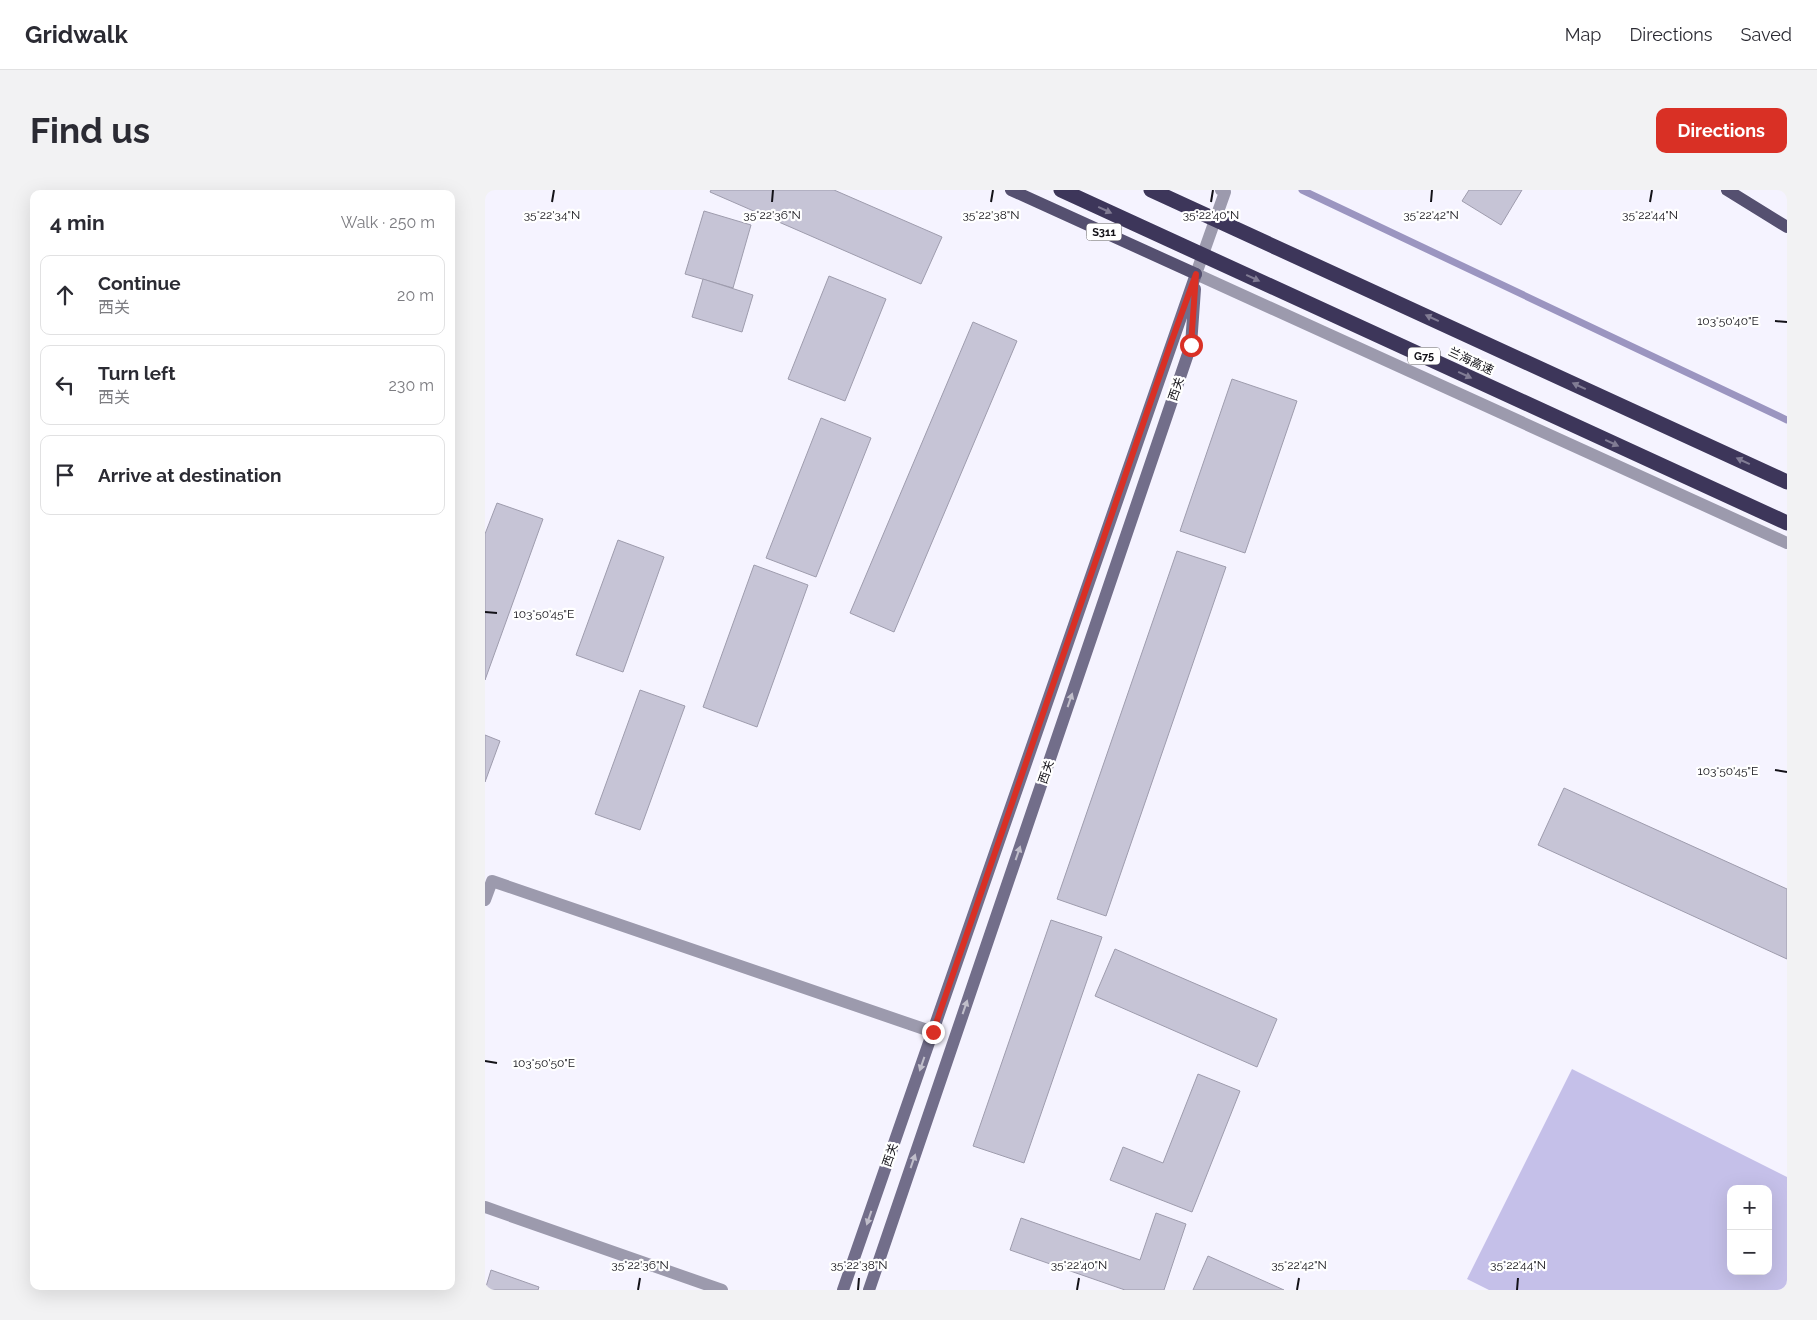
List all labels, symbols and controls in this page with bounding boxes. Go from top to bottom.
text: Gridwalk [25,20,128,49]
text: Map [1565,24,1601,45]
text: Directions [1629,24,1713,45]
text: Saved [1741,24,1792,45]
button: Directions [1656,108,1787,153]
text: Find us [30,110,150,151]
one-way arrow [1098,207,1112,215]
text: 35°22'34"N [524,208,580,222]
text: 35°22'36"N [743,208,801,222]
text: 35°22'38"N [962,208,1020,222]
text: 35°22'40"N [1183,208,1239,222]
text: 35°22'42"N [1403,208,1459,222]
text: 35°22'44"N [1622,208,1678,222]
text: 4 min [50,210,105,235]
text: Walk · 250 m [341,213,435,232]
road number: S311 [1087,224,1121,241]
text: Continue [98,272,181,294]
one-way arrow [1246,274,1260,282]
icon: ahead [51,281,79,309]
text: 20 m [397,286,434,305]
text: 西关 [98,298,130,317]
one-way arrow [1425,314,1439,322]
text: 103°50'40"E [1697,314,1759,328]
route start [1180,334,1203,357]
street label: 兰海高速 [1446,345,1496,377]
road number: G75 [1408,348,1440,365]
text: Turn left [98,362,175,384]
icon: left [51,371,79,399]
one-way arrow [1458,371,1472,379]
street label: 西关 [1165,375,1187,403]
text: 230 m [389,376,434,395]
one-way arrow [1572,382,1586,390]
text: 西关 [98,388,130,407]
one-way arrow [1605,439,1619,447]
one-way arrow [1736,457,1750,465]
icon: arrive [51,461,79,489]
text: Arrive at destination [98,464,282,486]
text: 103°50'45"E [514,607,574,621]
one-way arrow [1067,692,1074,707]
street label: 西关 [1035,758,1057,786]
text: 103°50'45"E [1698,764,1758,778]
one-way arrow [1015,846,1022,861]
one-way arrow [962,1000,970,1015]
route end [922,1021,945,1044]
text: 103°50'50"E [513,1056,575,1070]
one-way arrow [918,1057,926,1072]
street label: 西关 [879,1141,901,1169]
one-way arrow [909,1153,917,1168]
map controls [1727,1185,1772,1275]
button: + [1727,1185,1772,1230]
one-way arrow [864,1210,872,1225]
button: − [1727,1230,1772,1275]
text: 35°22'36"N [611,1258,669,1272]
text: 35°22'38"N [830,1258,888,1272]
text: 35°22'40"N [1051,1258,1107,1272]
text: 35°22'42"N [1271,1258,1327,1272]
text: 35°22'44"N [1490,1258,1546,1272]

